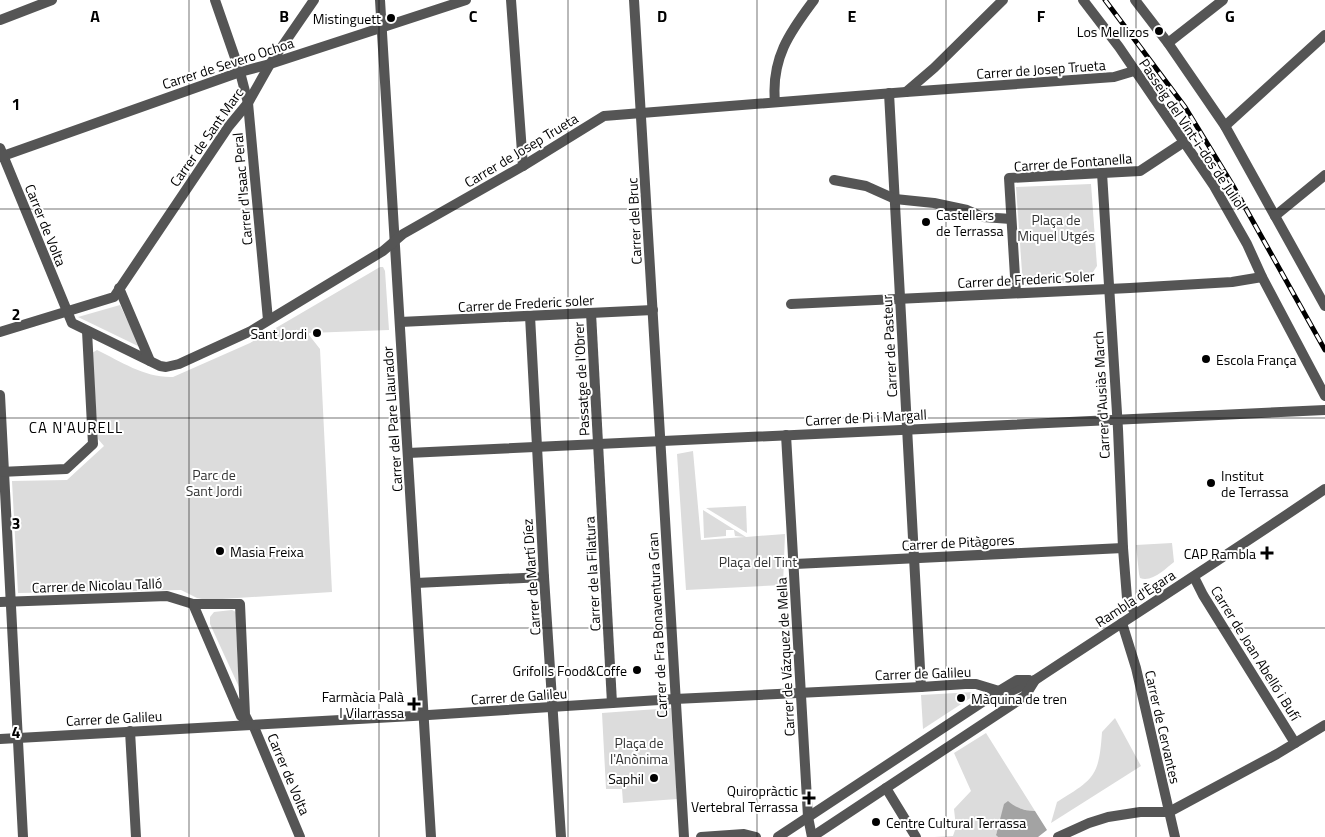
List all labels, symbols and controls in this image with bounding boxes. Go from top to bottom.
text: A [90,4,100,28]
text: B [279,4,289,28]
text: C [469,4,478,28]
text: D [657,4,667,28]
text: E [848,4,857,28]
text: F [1037,4,1046,28]
text: G [1225,4,1235,28]
place label: Mistinguett [313,8,381,29]
marker: Mistinguett [385,12,397,24]
place label: Los Mellizos [1077,21,1149,42]
marker: Los Mellizos [1153,25,1165,37]
street label: Carrer de Severo Ochoa [159,32,297,94]
street label: Carrer de Josep Trueta [976,54,1106,84]
street label: Passeig del Vint-i-dos de Juliol [1134,54,1252,214]
street label: Carrer de Sant Marc [164,83,248,191]
text: 1 [12,92,20,116]
street label: Carrer de Josep Trueta [460,108,582,192]
street label: Carrer d'Isaac Peral [227,132,257,246]
street label: Carrer de Fontanella [1013,147,1133,177]
street label: Carrer del Bruc [621,177,647,265]
street label: Carrer de Volta [20,181,72,269]
place label: Castellers de Terrassa [936,204,1003,241]
park label: Plaça de Miquel Utgés [1017,209,1095,246]
marker: Castellers de Terrassa [920,216,932,228]
street label: Carrer de Frederic Soler [957,265,1095,293]
street label: Carrer de Frederic soler [457,289,595,317]
street label: Carrer de Pasteur [876,294,902,398]
text: 2 [12,302,20,326]
street label: Passatge de l'Obrer [568,321,594,437]
place label: Sant Jordi [250,323,307,344]
marker: Sant Jordi [311,327,323,339]
street label: Carrer d'Ausiàs March [1087,331,1115,459]
street label: Carrer del Pare Llaurador [376,345,408,493]
place label: Escola França [1216,349,1297,370]
marker: Escola França [1200,353,1212,365]
street label: Carrer de Pi i Margall [805,403,927,431]
district label: CA N'AURELL [29,416,123,439]
park label: Parc de Sant Jordi [186,464,242,501]
place label: Institut de Terrassa [1221,465,1288,502]
marker: Institut de Terrassa [1205,477,1217,489]
text: 3 [12,511,20,535]
street label: Carrer de la Filatura [579,516,605,632]
street label: Carrer de Martí Díez [516,518,546,636]
street label: Carrer de Pitàgores [901,529,1015,555]
street label: Carrer de Fra Bonaventura Gran [642,532,672,718]
place label: Masia Freixa [230,541,304,562]
place label: CAP Rambla [1184,543,1256,564]
marker: Masia Freixa [214,545,226,557]
marker: CAP Rambla [1260,546,1274,560]
park label: Plaça del Tint [719,551,797,572]
street label: Rambla d'Ègara [1091,564,1179,632]
street label: Carrer de Nicolau Talló [31,572,163,598]
street label: Carrer de Vázquez de Mella [770,577,800,737]
street label: Carrer de Joan Abelló i Bufí [1206,582,1307,725]
place label: Grifolls Food&Coffe [513,660,627,681]
street label: Carrer de Galileu [874,661,972,685]
marker: Grifolls Food&Coffe [631,664,643,676]
street label: Carrer de Cervantes [1140,668,1186,786]
street label: Carrer de Galileu [470,682,568,710]
place label: Farmàcia Palà I Vilarrassa [322,686,404,723]
place label: Màquina de tren [971,688,1067,709]
marker: Màquina de tren [955,692,967,704]
marker: Farmàcia Palà I Vilarrassa [408,698,420,710]
street label: Carrer de Galileu [65,705,163,731]
text: 4 [12,720,21,744]
street label: Carrer de Volta [262,730,316,818]
park label: Plaça de l'Anònima [610,732,668,769]
place label: Saphil [608,768,644,789]
marker: Saphil [648,772,660,784]
place label: Quiropràctic Vertebral Terrassa [691,780,798,817]
marker: Quiropràctic Vertebral Terrassa [802,791,816,805]
place label: Centre Cultural Terrassa [886,812,1026,833]
marker: Centre Cultural Terrassa [870,816,882,828]

